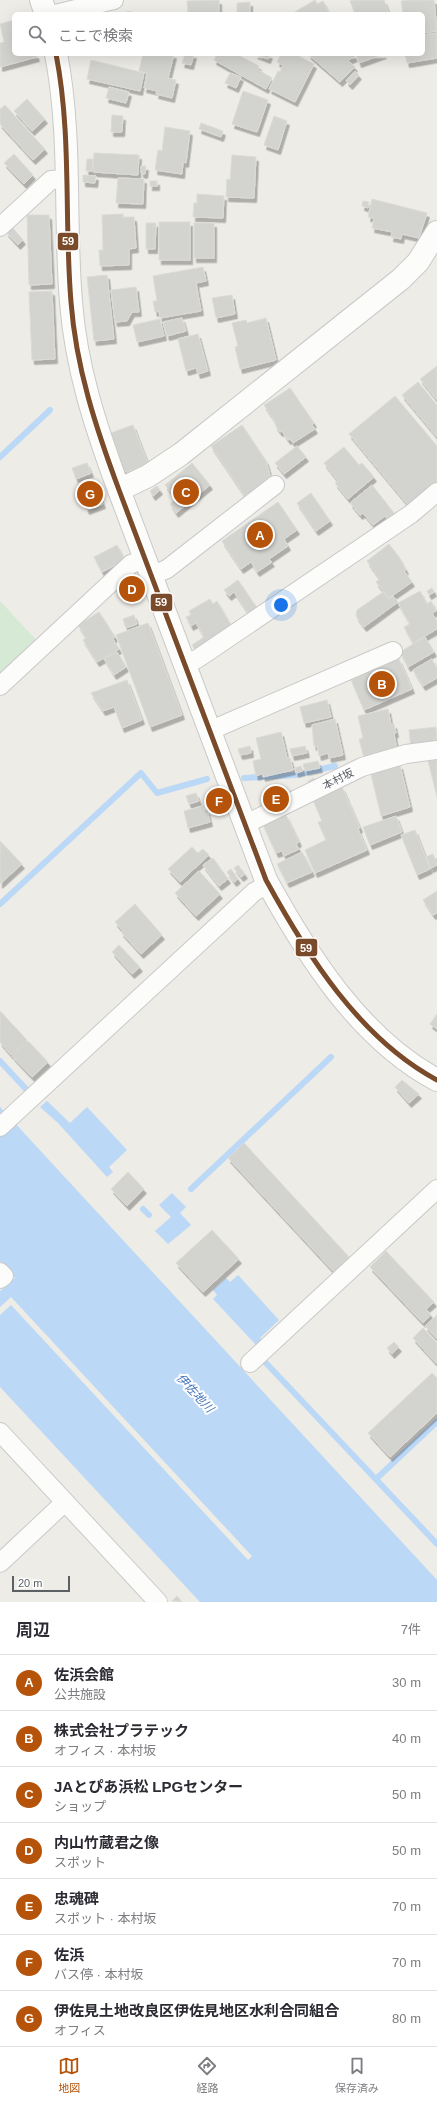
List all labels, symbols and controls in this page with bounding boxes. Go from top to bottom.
search box [12,12,425,56]
icon: search [26,23,48,45]
text: ここで検索 [58,27,133,44]
line badge: 59 [57,232,79,251]
text: 59 [62,235,74,247]
pin: C [173,477,199,507]
pin: G [77,479,103,509]
pin: A [247,520,273,550]
pin: D [119,574,145,604]
line badge: 59 [150,593,173,612]
your location [271,595,291,615]
text: 59 [155,596,167,608]
pin: B [369,669,395,699]
street label: 本村坂 [321,766,355,792]
pin: E [263,784,289,814]
pin: F [206,786,232,816]
line badge: 59 [295,938,318,957]
text: 59 [300,942,312,954]
water label: 伊佐地川 [174,1371,218,1417]
scale bar [12,1574,70,1593]
text: 20 m [18,1577,42,1589]
text: 周辺 [16,1621,50,1640]
text: 7件 [401,1622,421,1637]
text: 佐浜会館 [54,1666,114,1683]
text: A [24,1675,34,1690]
text: 30 m [392,1675,421,1690]
text: 公共施設 [54,1687,106,1702]
text: 株式会社プラテック [54,1722,189,1739]
text: B [24,1731,34,1746]
text: 40 m [392,1731,421,1746]
text: オフィス · 本村坂 [54,1743,156,1758]
text: JAとぴあ浜松 LPGセンター [54,1778,243,1795]
text: C [24,1787,34,1802]
text: 50 m [392,1787,421,1802]
text: ショップ [54,1799,106,1814]
text: 内山竹蔵君之像 [54,1834,159,1851]
text: D [24,1843,34,1858]
text: 50 m [392,1843,421,1858]
text: スポット [54,1855,106,1870]
text: 忠魂碑 [54,1890,99,1907]
text: E [25,1899,33,1914]
text: 70 m [392,1899,421,1914]
text: スポット · 本村坂 [54,1911,157,1926]
text: 佐浜 [54,1946,84,1963]
text: F [25,1955,33,1970]
text: 70 m [392,1955,421,1970]
text: バス停 · 本村坂 [54,1967,144,1982]
text: 伊佐見土地改良区伊佐見地区水利合同組合 [54,2002,339,2019]
text: G [24,2011,34,2026]
text: 80 m [392,2011,421,2026]
text: オフィス [54,2023,106,2038]
tab: 地図 [58,2055,80,2095]
tab: 経路 [196,2055,218,2095]
tab: 保存済み [335,2055,379,2095]

